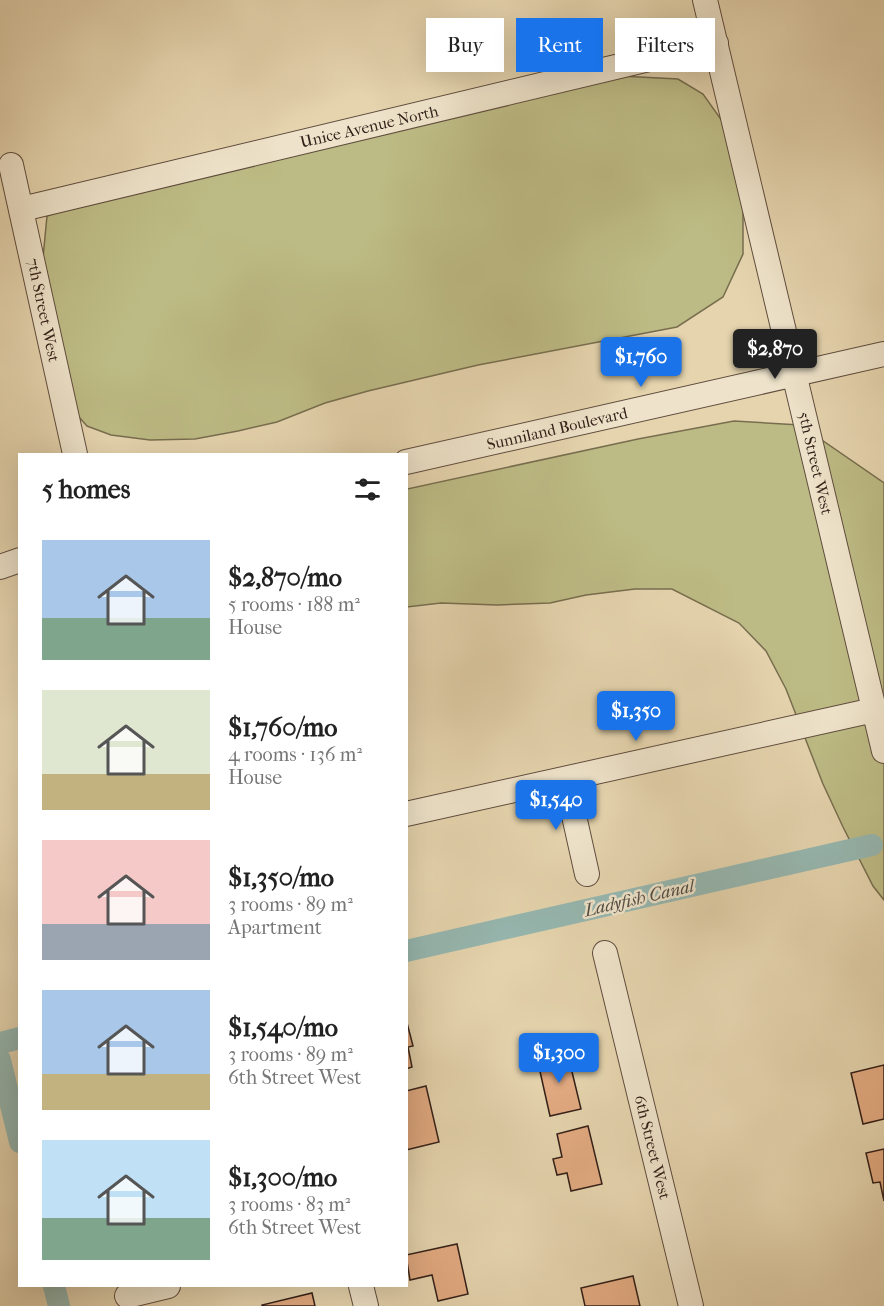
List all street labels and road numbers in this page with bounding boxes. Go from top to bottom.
street label: Unice Avenue North [298,101,440,152]
street label: 7th Street West [23,256,64,364]
street label: Sunniland Boulevard [485,403,630,454]
street label: 5th Street West [794,410,837,517]
street label: 6th Street West [630,1093,675,1201]

